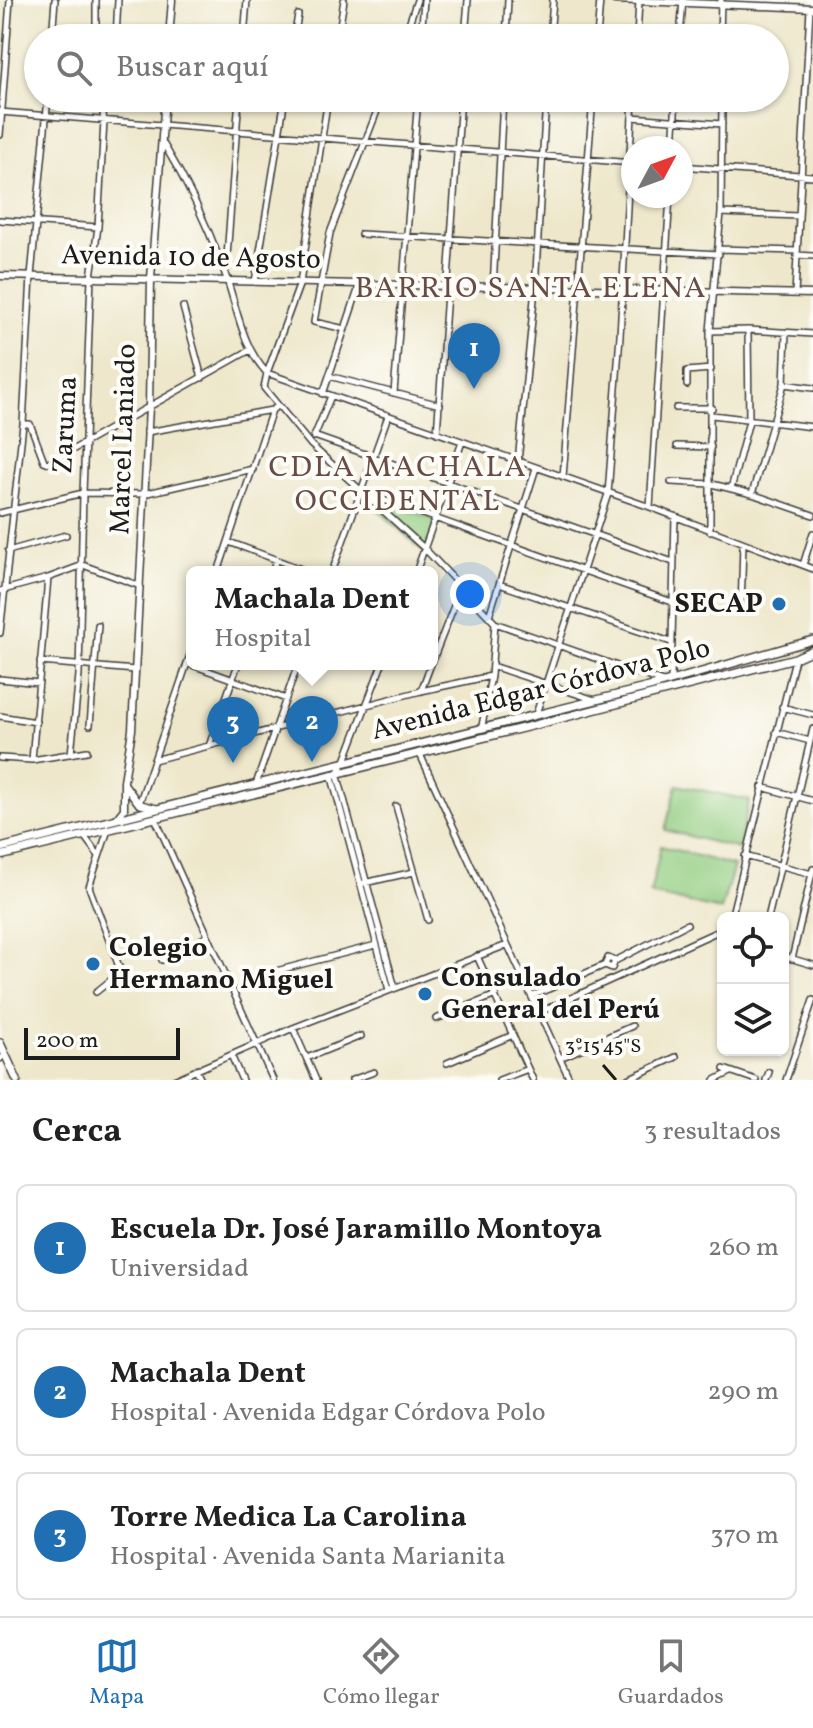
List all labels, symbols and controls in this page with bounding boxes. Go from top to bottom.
search box [24,24,789,112]
icon: search [52,46,96,90]
text: Buscar aquí [116,47,269,89]
north arrow [621,136,693,208]
street label: Avenida 10 de Agosto [61,236,321,280]
district label: BARRIO SANTA ELENA [355,268,707,310]
pin: 1 [448,323,500,389]
street label: Marcel Laniado [101,343,147,535]
street label: Zaruma [44,375,88,475]
district label: CDLA MACHALA OCCIDENTAL [268,447,528,523]
popup [186,566,438,670]
your location [450,574,490,614]
text: Machala Dent [214,579,410,621]
place label: SECAP [674,585,763,624]
marker: SECAP [770,595,788,613]
text: Hospital [214,621,311,657]
street label: Avenida Edgar Córdova Polo [368,629,714,751]
pin: 2 [286,696,338,762]
pin: 3 [207,697,259,763]
map controls [717,912,789,1056]
button: locate [717,912,789,984]
place label: Colegio Hermano Miguel [109,929,334,1000]
marker: Colegio Hermano Miguel [84,955,102,973]
place label: Consulado General del Perú [441,959,660,1030]
button: layers [717,984,789,1056]
marker: Consulado General del Perú [416,985,434,1003]
scale bar [24,1024,180,1060]
text: 200 m [36,1026,98,1057]
text: 3°15'45"S [565,1033,641,1061]
text: Cerca [32,1109,122,1156]
text: 3 resultados [644,1114,781,1150]
text: Escuela Dr. José Jaramillo Montoya [110,1209,602,1251]
text: 1 [55,1230,65,1266]
text: 260 m [708,1230,779,1266]
text: Universidad [110,1251,249,1287]
text: Machala Dent [110,1353,306,1395]
text: 2 [53,1374,67,1410]
text: 290 m [707,1374,779,1410]
text: Hospital · Avenida Edgar Córdova Polo [110,1395,546,1431]
text: Torre Medica La Carolina [110,1497,467,1539]
text: 3 [53,1518,67,1554]
text: 370 m [710,1518,779,1554]
text: Hospital · Avenida Santa Marianita [110,1539,506,1575]
tab: Mapa [89,1634,144,1713]
tab: Cómo llegar [323,1634,440,1713]
tab: Guardados [618,1634,724,1713]

